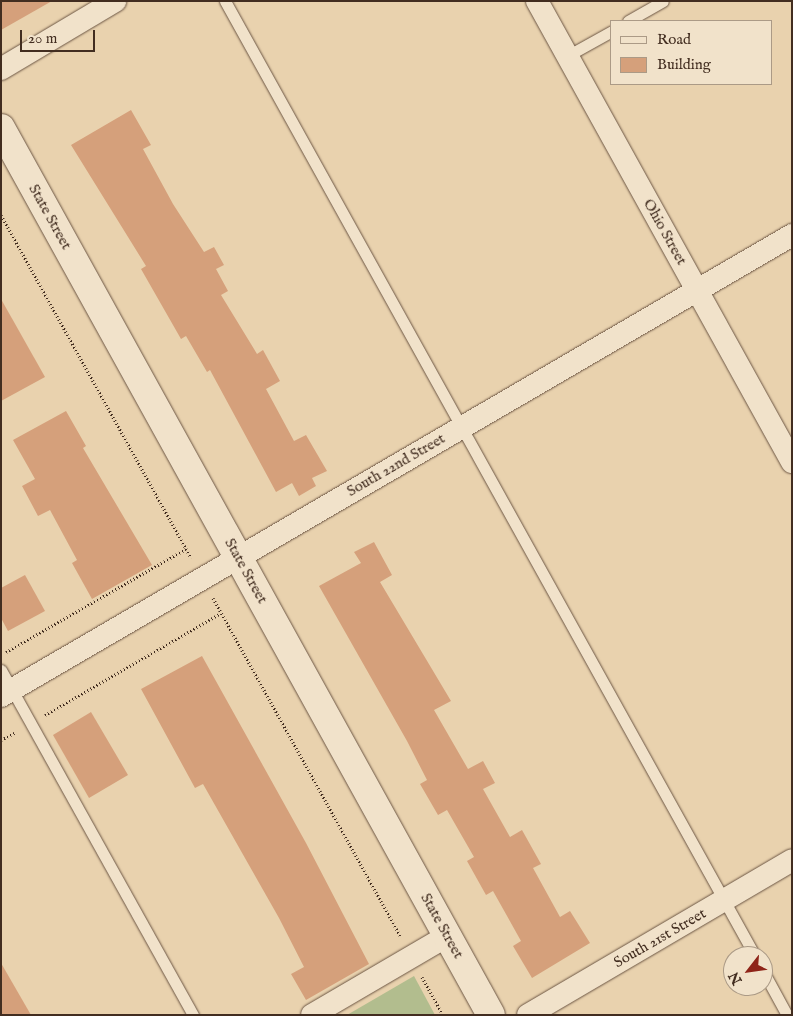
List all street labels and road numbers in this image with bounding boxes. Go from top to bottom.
street label: State Street [25,181,75,253]
street label: Ohio Street [639,196,691,268]
street label: South 22nd Street [344,430,448,500]
street label: State Street [221,535,271,607]
street label: State Street [417,890,467,962]
street label: South 21st Street [611,904,709,972]

